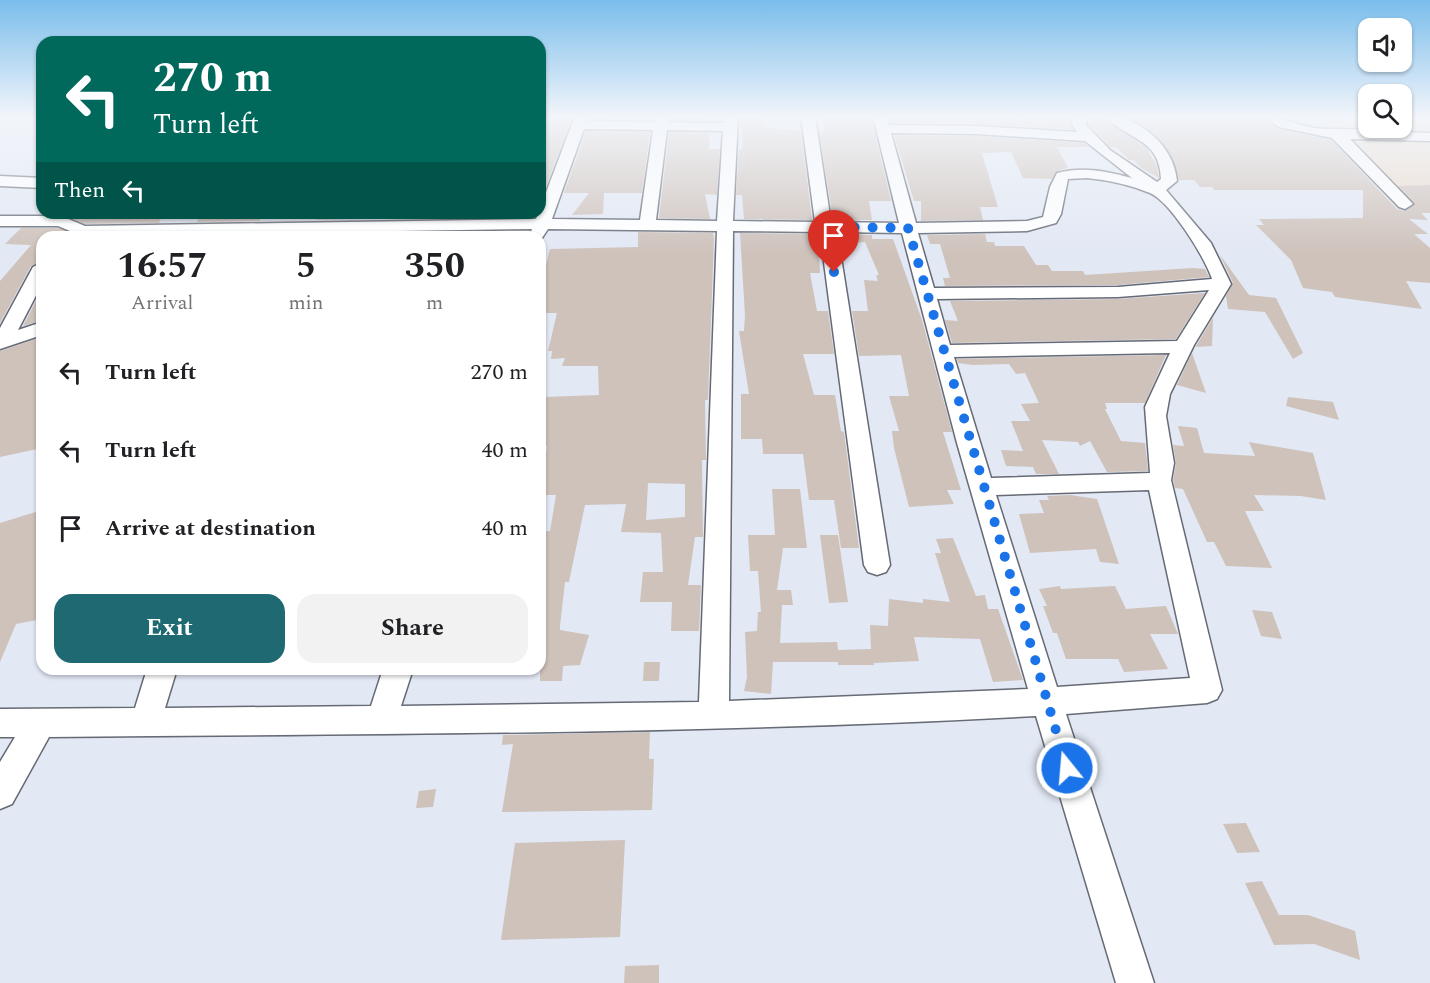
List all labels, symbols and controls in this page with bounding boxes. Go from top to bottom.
map controls [1358,18,1412,138]
button: sound [1358,18,1412,72]
text: 270 m [153,47,272,110]
icon: left [54,60,132,138]
button: search [1358,84,1412,138]
text: Turn left [153,104,259,146]
text: Then [54,174,105,207]
icon: left [117,174,150,207]
pin [808,210,859,272]
icon: arrive [817,219,850,252]
text: 16:57 [117,239,207,294]
text: 5 [296,239,316,294]
text: 350 [404,239,465,294]
text: Arrival [131,288,193,318]
text: min [288,288,323,318]
text: m [426,288,443,318]
icon: left [54,356,87,389]
text: Turn left [105,356,197,389]
text: 270 m [471,356,528,389]
icon: left [54,434,87,467]
text: Turn left [105,434,197,467]
text: 40 m [482,434,528,467]
icon: arrive [54,512,87,545]
text: Arrive at destination [105,512,316,545]
text: 40 m [482,512,528,545]
button: Exit [54,594,285,663]
button: Share [297,594,528,663]
position arrow [1035,736,1099,800]

